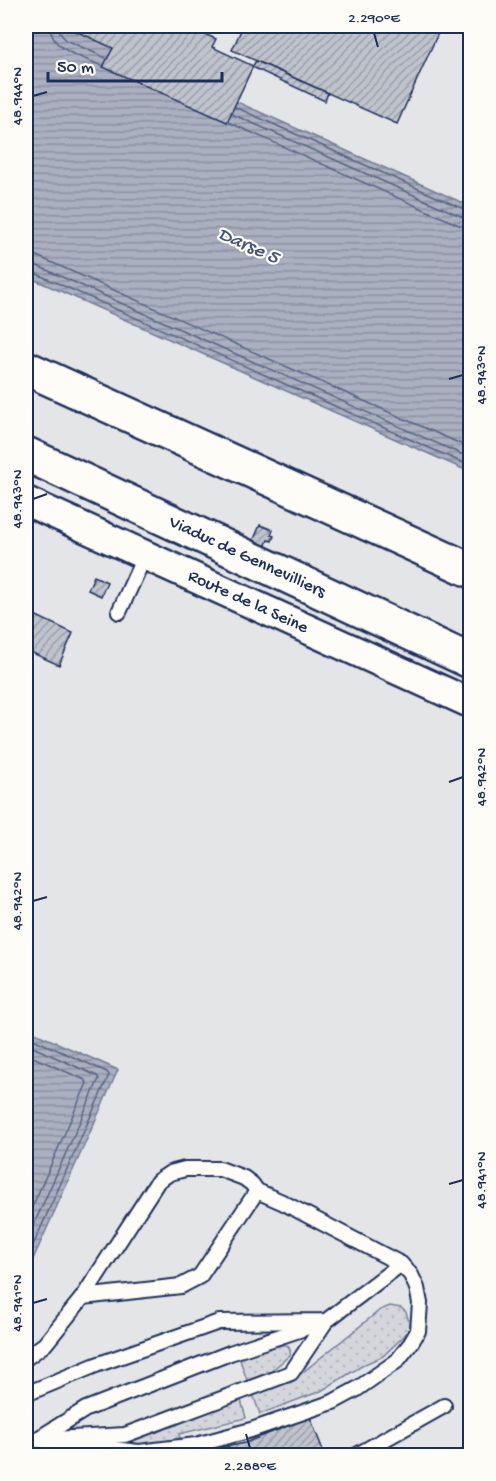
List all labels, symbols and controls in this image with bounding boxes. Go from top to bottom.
text: 2.290°E [348,10,400,28]
scale bar [48,45,222,83]
text: 50 m [57,58,94,79]
text: 48.944°N [9,67,27,125]
water label: Darse 5 [214,223,283,271]
text: 48.943°N [473,345,491,404]
text: 48.943°N [9,469,27,528]
street label: Viaduc de Gennevilliers [165,511,330,603]
street label: Route de la Seine [185,566,312,639]
text: 48.942°N [473,748,491,806]
text: 48.942°N [9,872,27,930]
text: 48.941°N [473,1151,491,1209]
text: 48.941°N [9,1274,27,1332]
text: 2.288°E [224,1458,277,1476]

